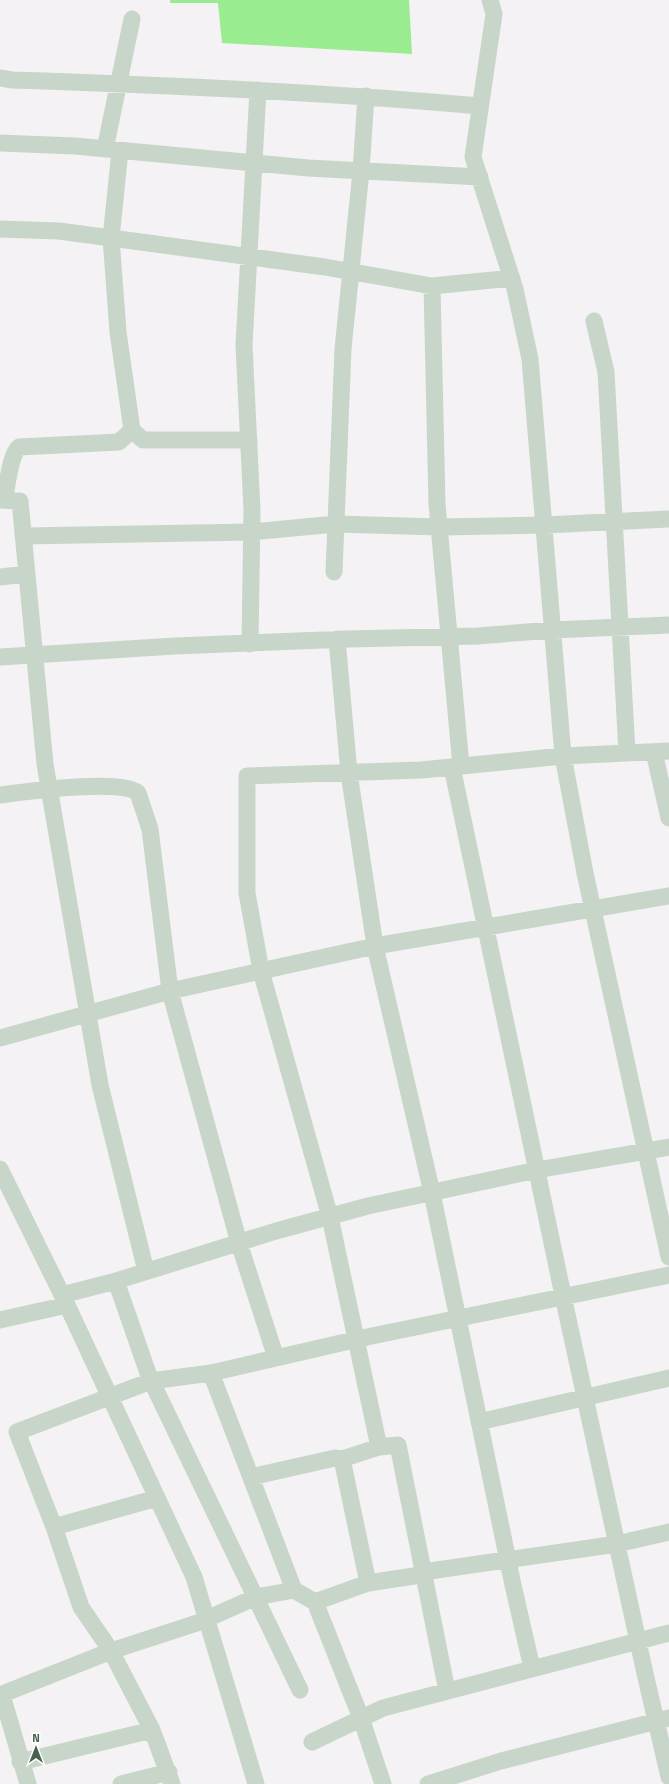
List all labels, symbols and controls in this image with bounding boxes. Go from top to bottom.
north arrow [16,1728,56,1768]
text: N [32,1730,40,1746]

